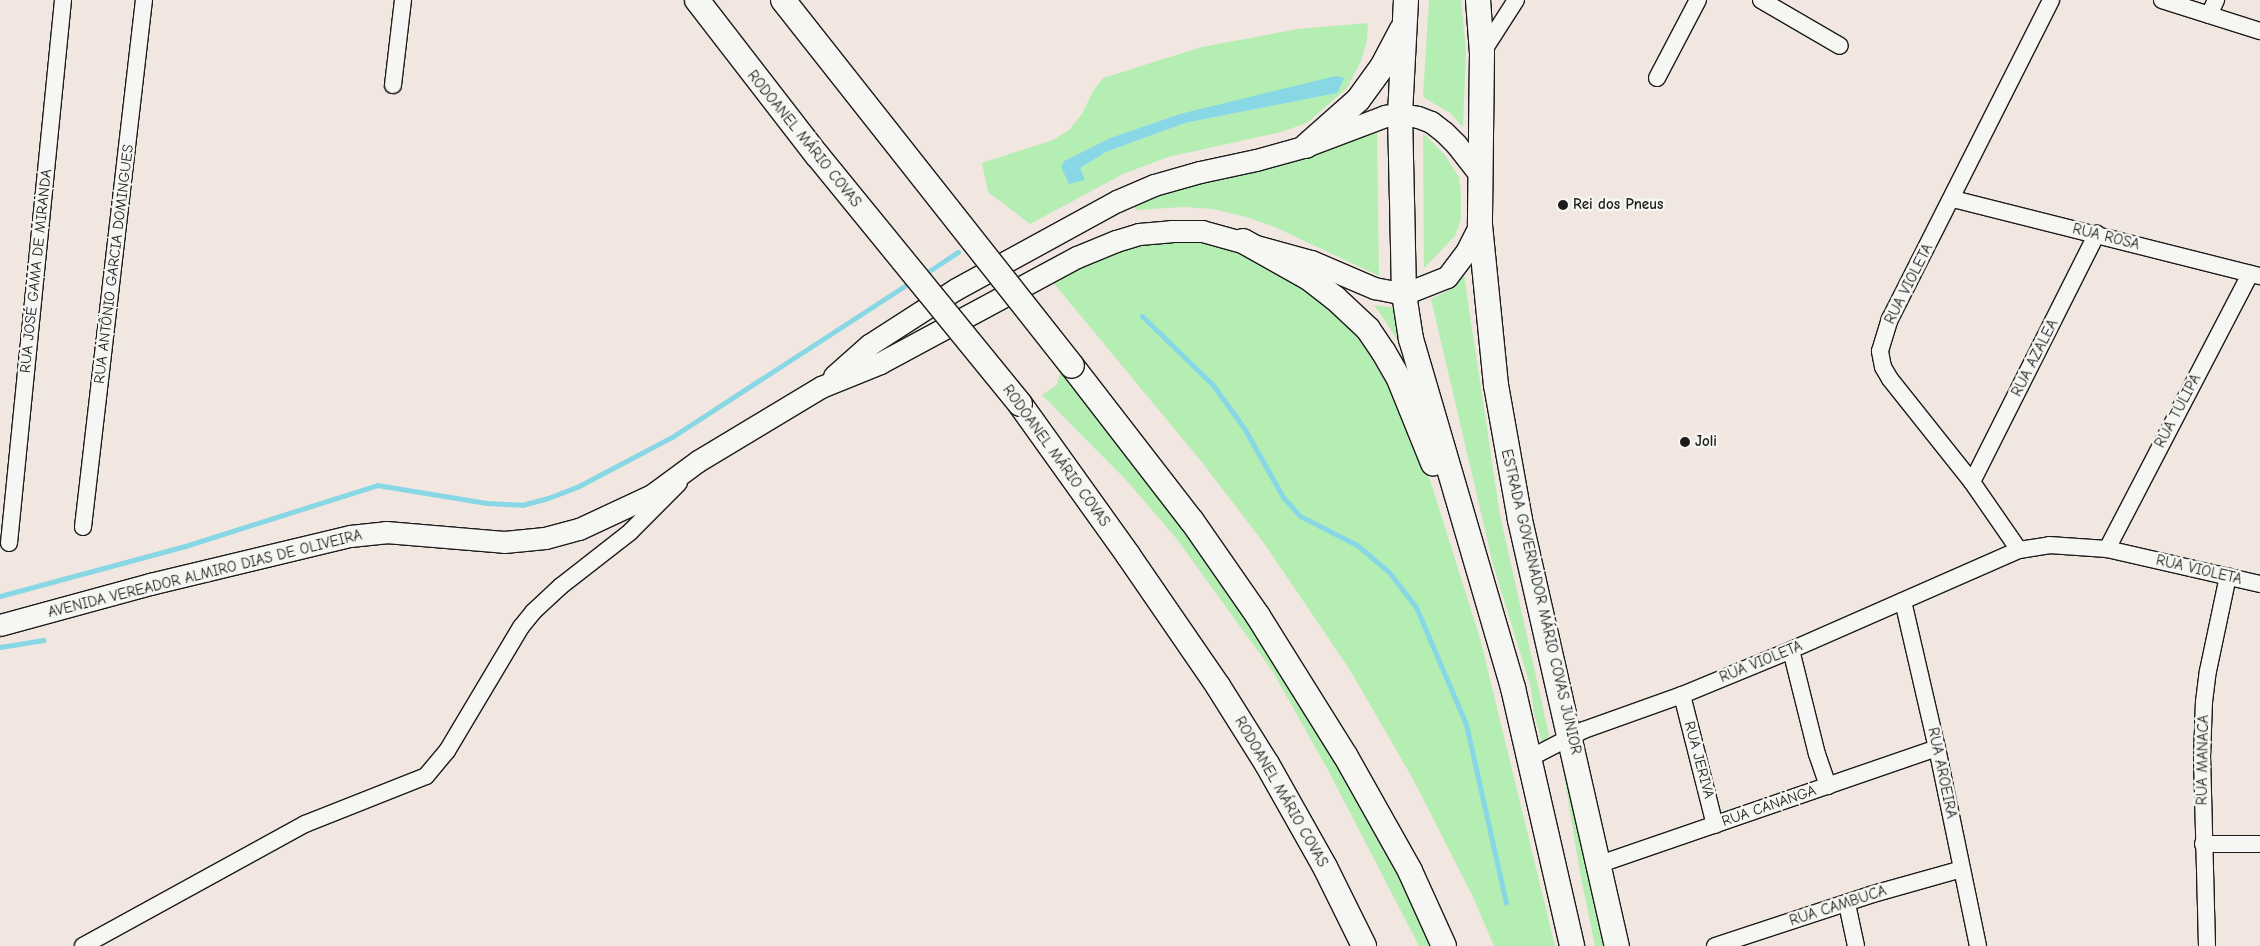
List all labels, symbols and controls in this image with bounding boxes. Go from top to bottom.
street label: RODOANEL MÁRIO COVAS [743,67,865,211]
street label: RUA ANTÔNIO GARCIA DOMINGUES [90,143,138,385]
street label: RUA JOSÉ GAMA DE MIRANDA [16,168,56,374]
place label: Rei dos Pneus [1573,196,1663,214]
marker: Rei dos Pneus [1557,199,1569,211]
street label: RUA ROSA [2071,220,2141,254]
street label: RUA VIOLETA [1881,241,1937,327]
street label: RUA AZALEA [2008,316,2062,400]
street label: RUA TULIPA [2151,371,2205,451]
street label: RODOANEL MÁRIO COVAS [999,382,1113,530]
place label: Joli [1695,433,1717,451]
marker: Joli [1679,436,1691,448]
street label: ESTRADA GOVERNADOR MÁRIO COVAS JÚNIOR [1497,448,1585,756]
street label: AVENIDA VEREADOR ALMIRO DIAS DE OLIVEIRA [46,526,364,622]
street label: RUA VIOLETA [2154,551,2244,589]
street label: RUA VIOLETA [1717,637,1805,687]
street label: RODOANEL MÁRIO COVAS [1231,714,1331,870]
street label: RUA MANACA [2193,715,2213,805]
street label: RUA JERIVA [1680,719,1718,801]
street label: RUA AROEIRA [1924,726,1960,820]
street label: RUA CANANGA [1719,781,1819,831]
street label: RUA CAMBUCA [1787,882,1889,930]

